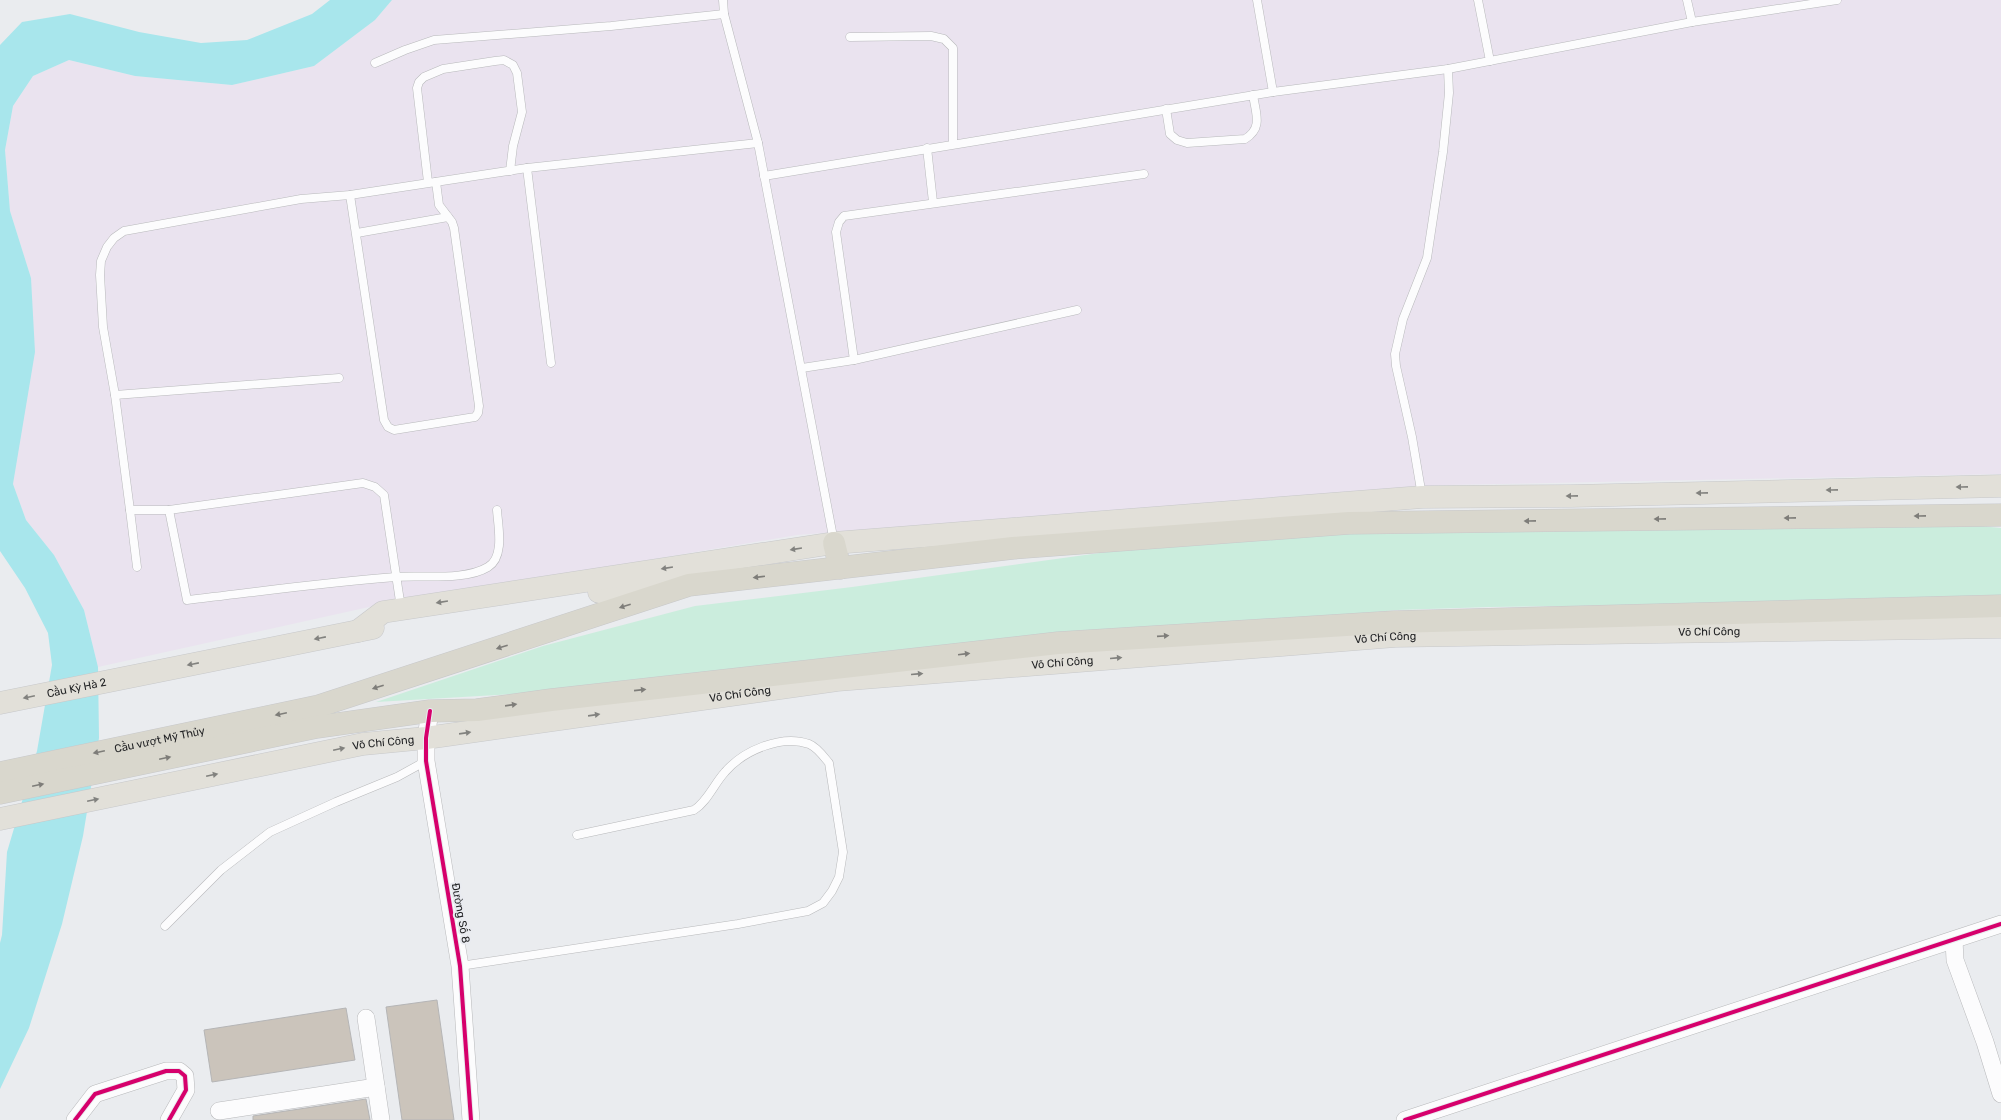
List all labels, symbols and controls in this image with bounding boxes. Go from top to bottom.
one-way arrow [1955,484,1968,490]
one-way arrow [1825,487,1838,493]
one-way arrow [1695,490,1708,496]
one-way arrow [1565,493,1578,499]
one-way arrow [1913,513,1926,519]
one-way arrow [1783,515,1796,521]
one-way arrow [1653,516,1666,522]
one-way arrow [1523,518,1536,524]
one-way arrow [790,546,802,552]
one-way arrow [661,565,673,571]
one-way arrow [753,574,765,580]
one-way arrow [436,599,448,605]
one-way arrow [619,603,631,609]
street label: Võ Chí Công [1678,625,1740,639]
street label: Võ Chí Công [1354,630,1416,646]
one-way arrow [1157,633,1169,640]
one-way arrow [314,636,326,642]
one-way arrow [495,644,507,650]
one-way arrow [958,651,970,657]
street label: Võ Chí Công [1031,654,1094,672]
one-way arrow [1110,655,1122,661]
one-way arrow [186,661,199,667]
one-way arrow [911,670,923,677]
street label: Cầu Kỳ Hà 2 [46,676,107,700]
street label: Võ Chí Công [708,683,772,705]
one-way arrow [372,684,384,690]
one-way arrow [634,687,646,693]
one-way arrow [23,694,35,700]
one-way arrow [504,702,517,708]
one-way arrow [275,712,287,718]
one-way arrow [588,712,600,718]
street label: Cầu vượt Mỹ Thủy [113,724,206,756]
one-way arrow [459,730,471,736]
street label: Võ Chí Công [351,733,415,753]
one-way arrow [333,746,346,752]
one-way arrow [93,750,105,756]
one-way arrow [159,755,172,761]
one-way arrow [206,772,218,778]
one-way arrow [32,782,44,788]
one-way arrow [87,796,99,802]
street label: Đường Số 8 [449,882,474,944]

